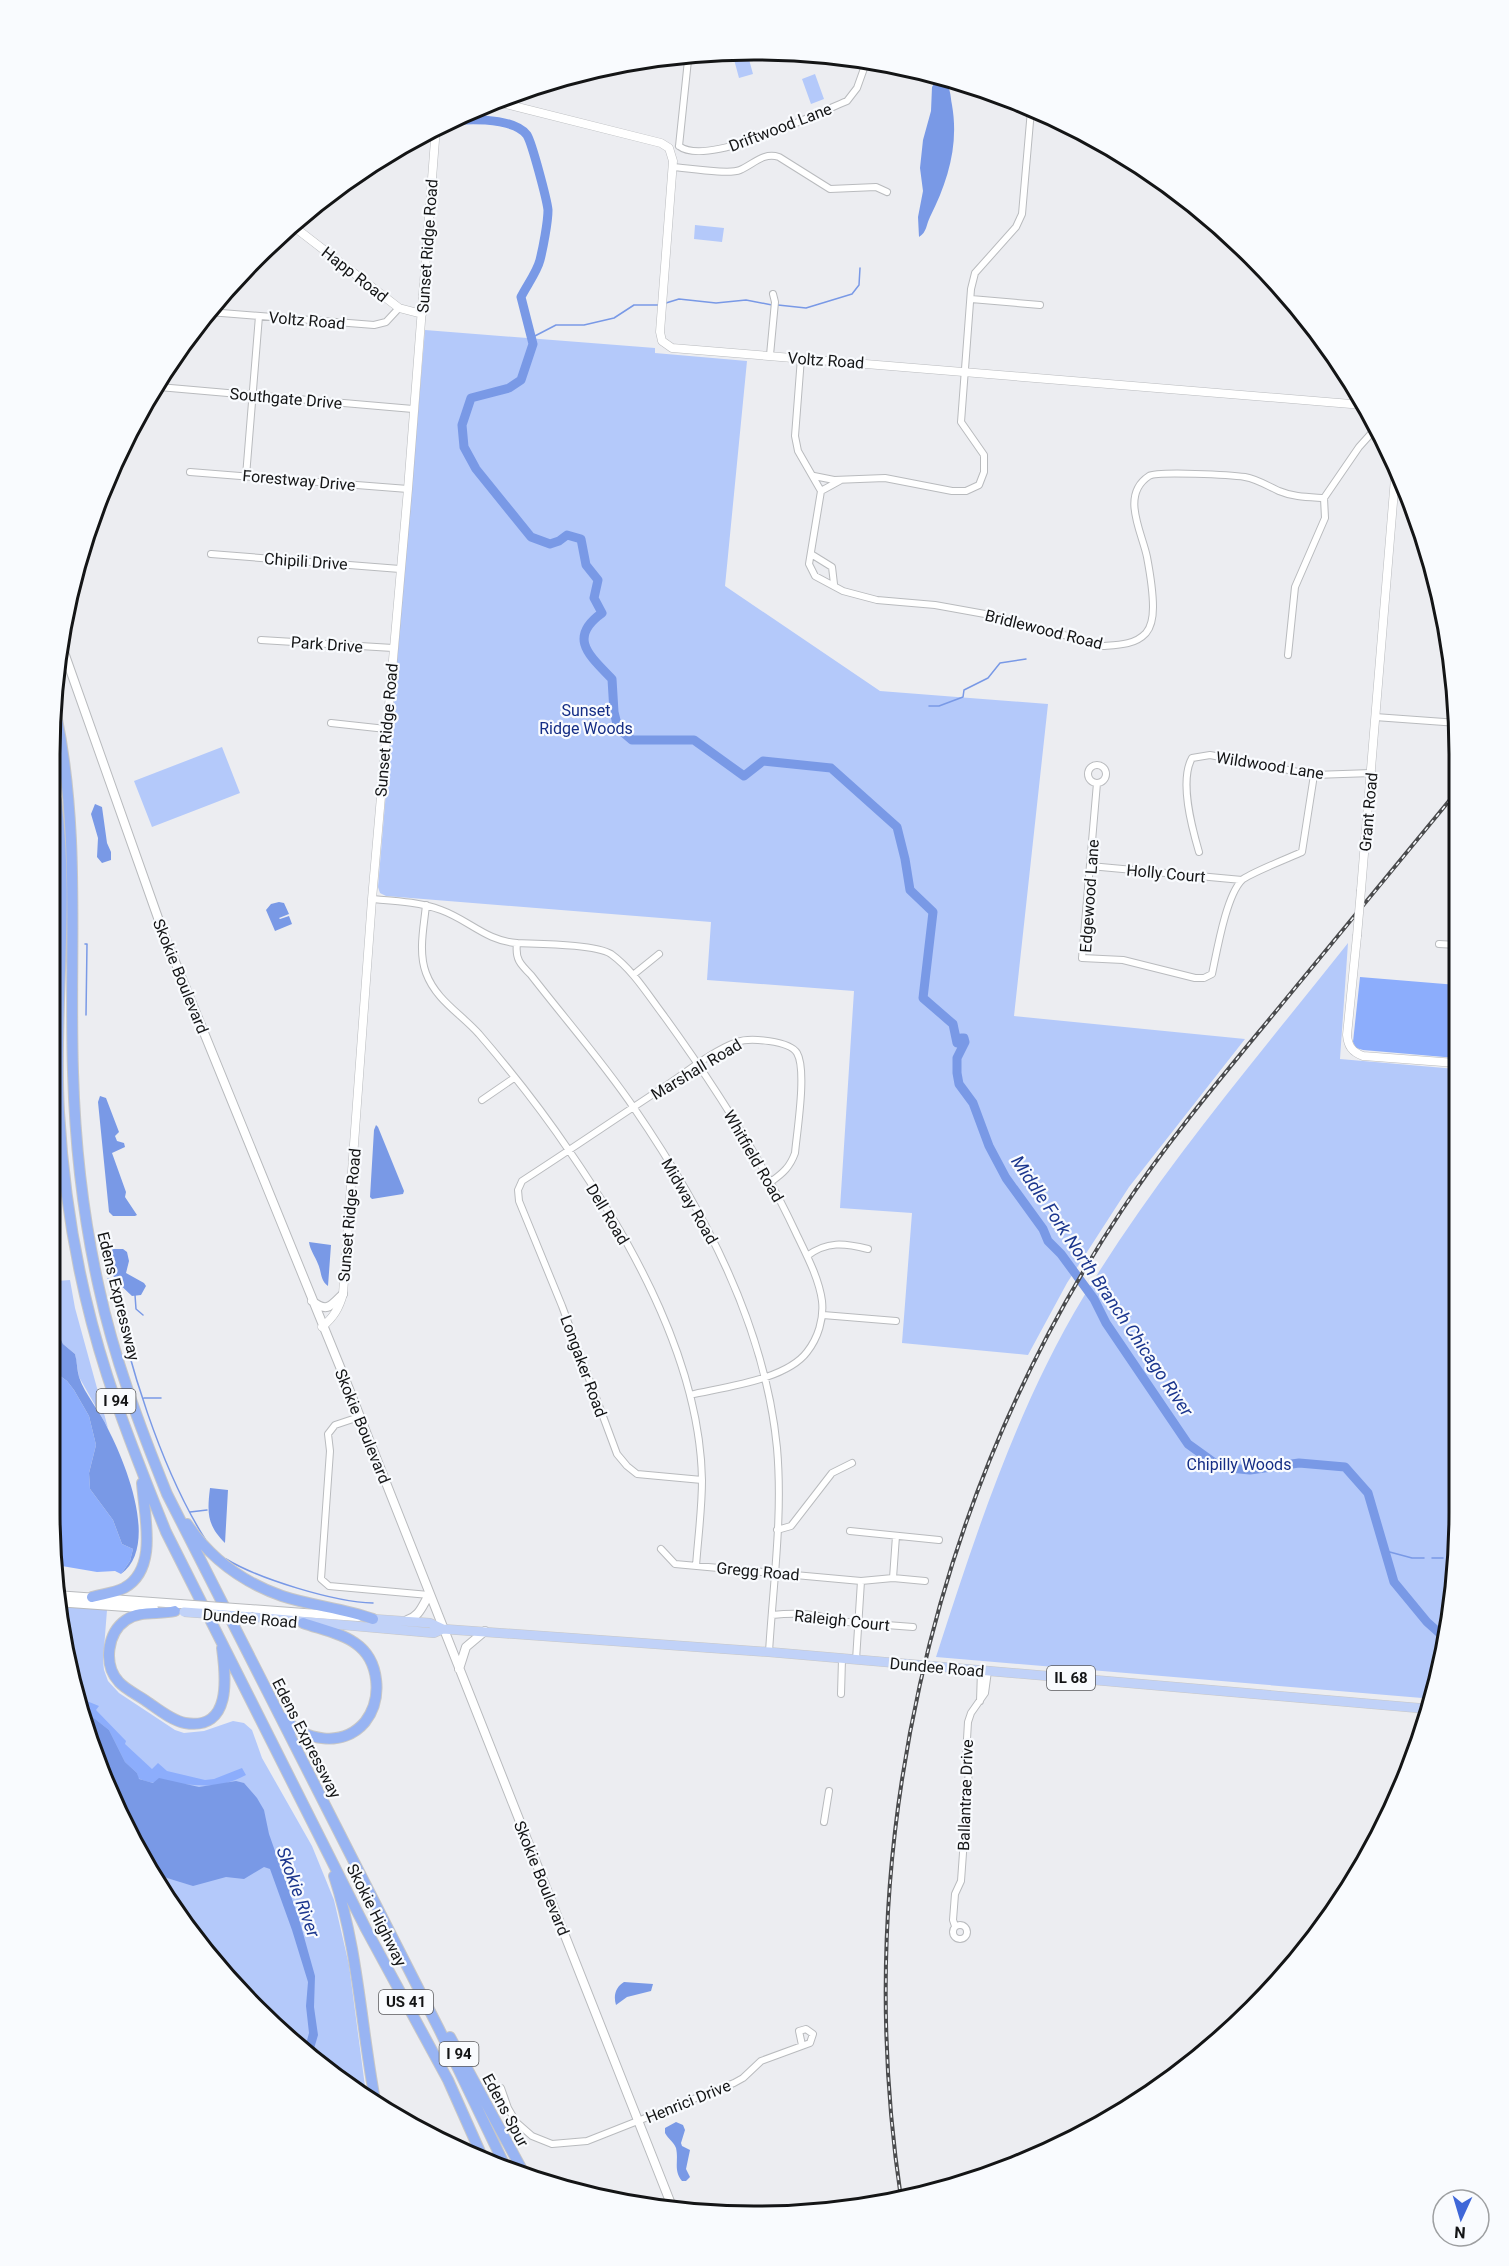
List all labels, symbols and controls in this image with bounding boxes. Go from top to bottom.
street label: Driftwood Lane [726,99,834,156]
street label: Sunset Ridge Road [413,179,442,314]
street label: Happ Road [318,243,392,306]
street label: Voltz Road [268,308,346,333]
street label: Voltz Road [787,348,865,373]
street label: Southgate Drive [229,384,343,413]
street label: Forestway Drive [242,466,356,495]
street label: Chipili Drive [264,549,348,574]
street label: Bridlewood Road [983,606,1105,653]
street label: Park Drive [290,633,364,656]
street label: Sunset Ridge Road [371,662,402,798]
park label: Sunset Ridge Woods [539,701,633,738]
street label: Wildwood Lane [1215,748,1325,783]
street label: Grant Road [1356,772,1381,852]
street label: Edgewood Lane [1076,839,1103,953]
street label: Holly Court [1126,861,1206,886]
street label: Skokie Boulevard [149,916,212,1036]
street label: Marshall Road [648,1035,745,1104]
street label: Whitfield Road [720,1107,788,1206]
street label: Sunset Ridge Road [334,1147,365,1283]
water label: Middle Fork North Branch Chicago River [1007,1152,1198,1421]
street label: Midway Road [657,1155,722,1247]
street label: Dell Road [582,1180,633,1248]
street label: Edens Expressway [93,1230,144,1363]
street label: Longaker Road [556,1313,611,1420]
street label: Skokie Boulevard [331,1366,394,1486]
road number: I 94 [96,1389,136,1413]
park label: Chipilly Woods [1187,1455,1291,1474]
street label: Gregg Road [716,1558,800,1585]
street label: Dundee Road [202,1605,298,1632]
street label: Raleigh Court [793,1606,891,1635]
street label: Dundee Road [889,1654,985,1681]
road number: IL 68 [1047,1666,1095,1690]
street label: Edens Expressway [268,1675,345,1802]
street label: Ballantrae Drive [954,1739,977,1851]
street label: Skokie Boulevard [510,1818,573,1938]
water label: Skokie River [272,1844,325,1941]
street label: Skokie Highway [343,1861,411,1970]
road number: US 41 [379,1990,433,2014]
road number: I 94 [440,2042,478,2066]
street label: Edens Spur [478,2070,533,2151]
street label: Henrici Drive [643,2076,734,2127]
north arrow [1431,2188,1491,2248]
text: N [1454,2223,1466,2242]

